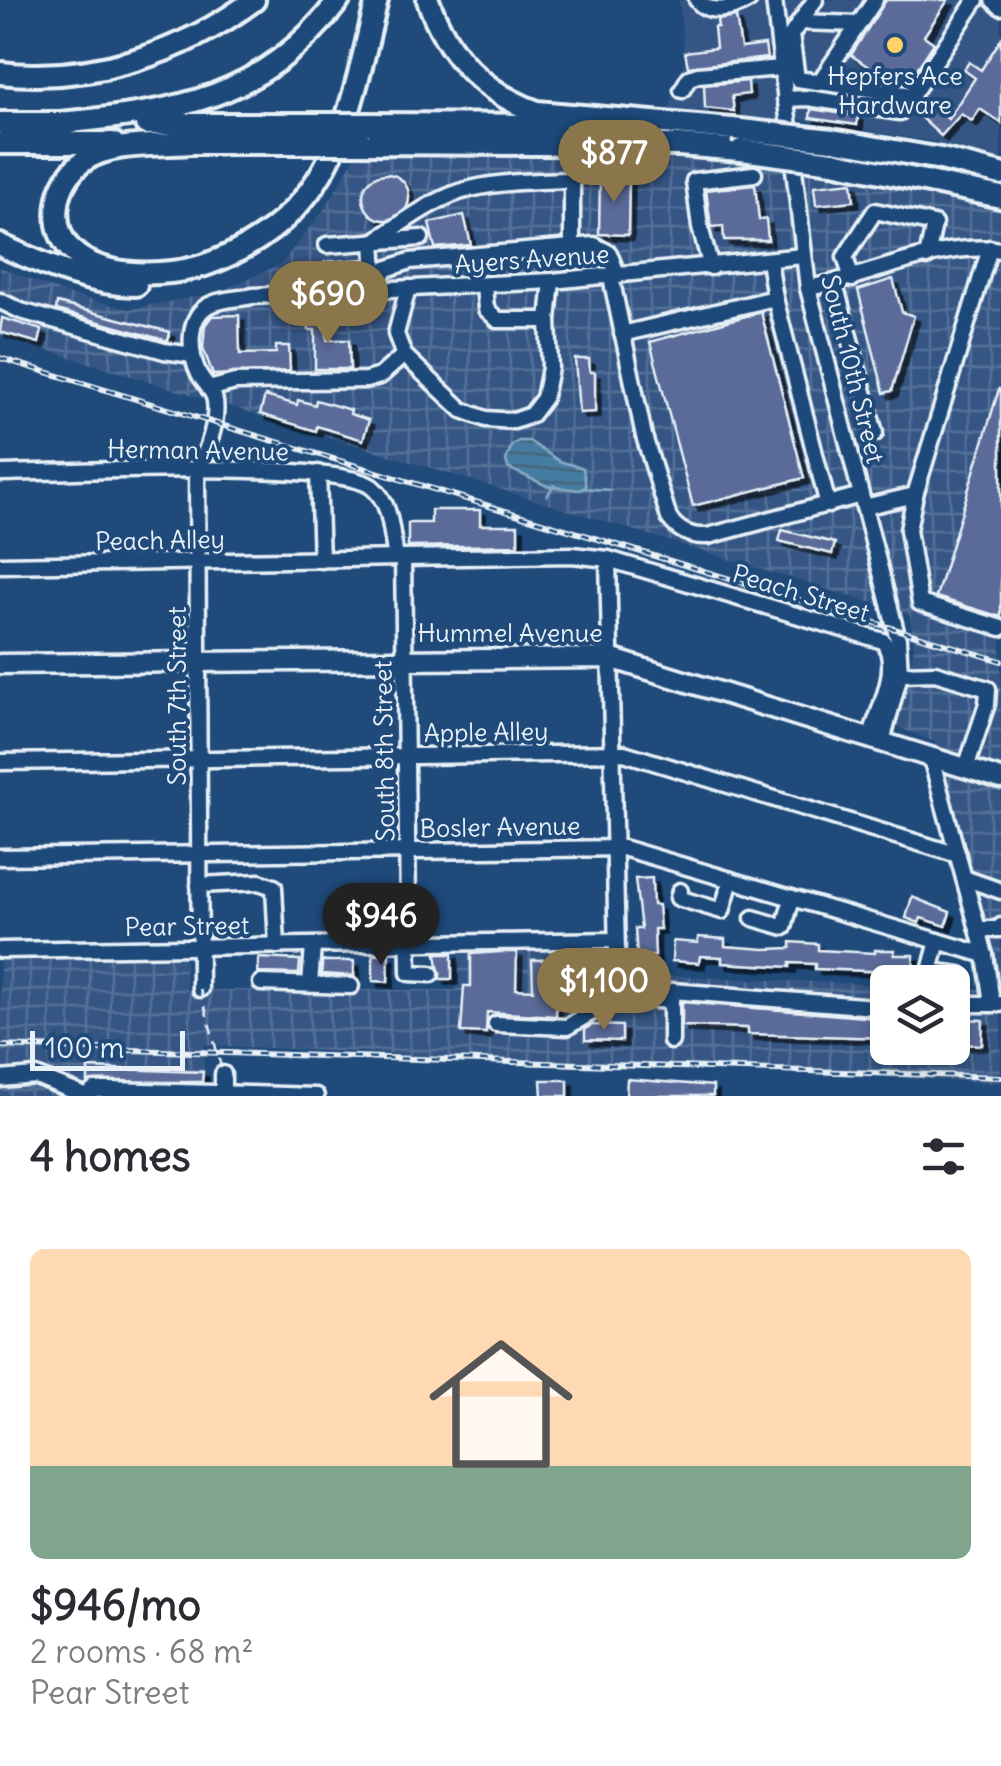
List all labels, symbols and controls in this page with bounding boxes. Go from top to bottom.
marker: Hepfers Ace Hardware [884,34,906,56]
place label: Hepfers Ace Hardware [827,60,963,121]
pin: $877 [555,120,673,205]
text: $877 [580,132,648,173]
street label: Ayers Avenue [454,238,610,280]
pin: $690 [269,261,387,346]
street label: South 10th Street [814,271,892,467]
text: $690 [290,273,366,314]
street label: Herman Avenue [107,432,289,468]
street label: Peach Alley [95,523,225,557]
street label: Peach Street [729,557,873,629]
street label: South 7th Street [161,606,193,786]
street label: Hummel Avenue [417,617,603,649]
street label: South 8th Street [366,660,402,842]
street label: Apple Alley [423,715,549,749]
street label: Bosler Avenue [419,810,581,844]
pin: $946 [322,883,440,968]
text: $946 [344,895,418,936]
street label: Pear Street [124,909,250,943]
pin: $1,100 [523,948,685,1033]
text: $1,100 [559,960,649,1001]
map controls [870,965,970,1065]
button: layers [870,965,970,1065]
scale bar [30,1026,185,1070]
text: 100 m [45,1030,124,1066]
icon: filters [916,1129,971,1184]
text: 4 homes [30,1130,191,1182]
icon: home [411,1314,591,1494]
text: $946/mo [30,1579,201,1631]
text: 2 rooms · 68 m² [30,1631,253,1672]
text: Pear Street [30,1672,190,1713]

